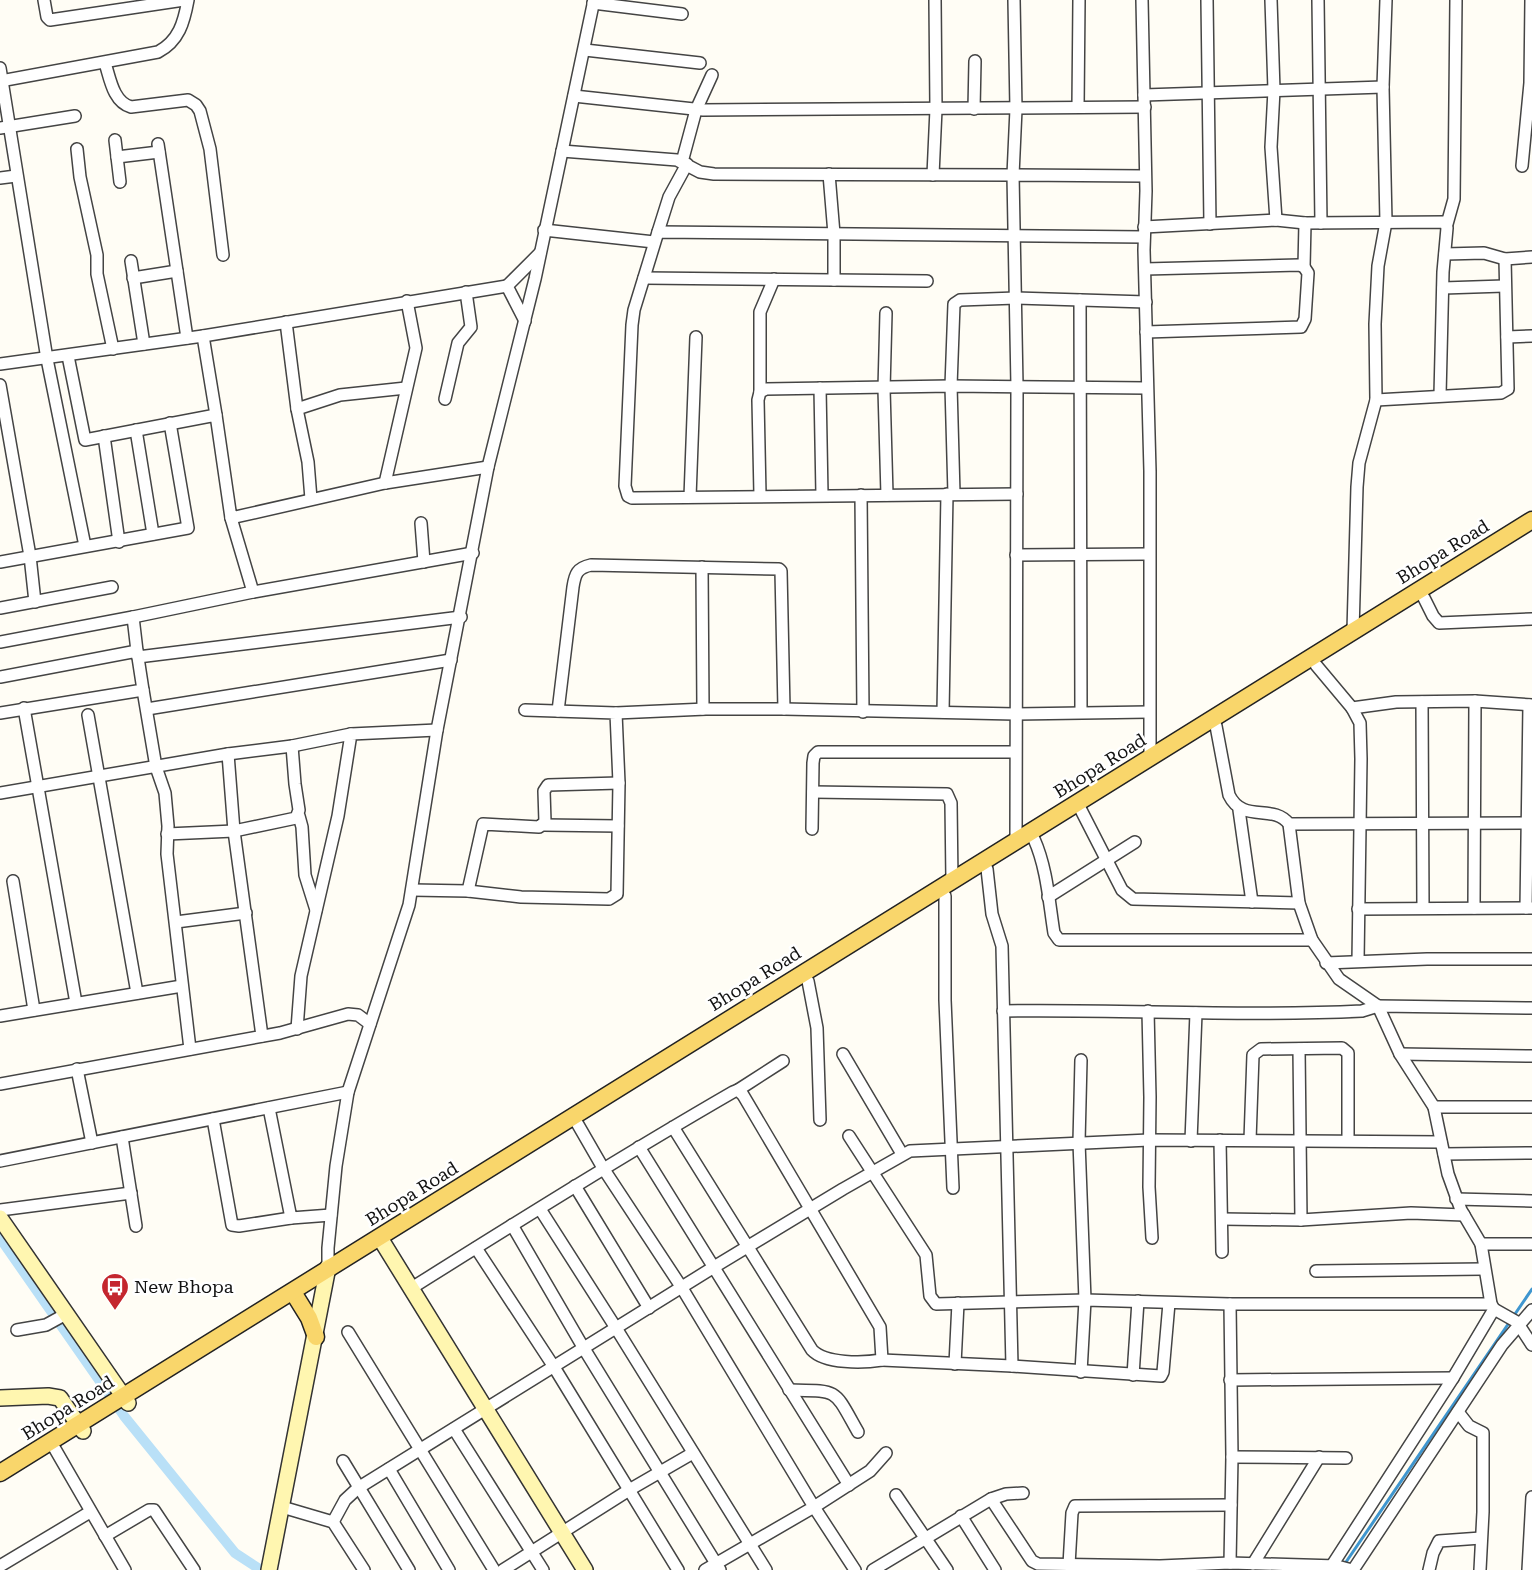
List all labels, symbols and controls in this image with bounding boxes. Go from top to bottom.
street label: Bhopa Road [1393,515,1493,588]
street label: Bhopa Road [1050,729,1150,802]
street label: Bhopa Road [705,942,805,1015]
street label: Bhopa Road [362,1157,462,1230]
bus stop icon: New Bhopa [100,1272,130,1311]
place label: New Bhopa [134,1276,234,1297]
street label: Bhopa Road [18,1371,118,1444]

